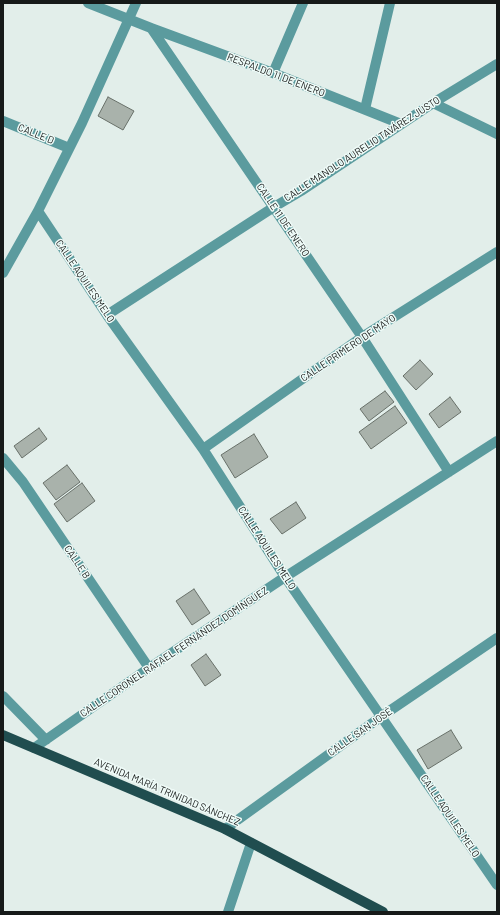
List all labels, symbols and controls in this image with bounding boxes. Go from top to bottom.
street label: RESPALDO 11 DE ENERO [225,51,327,99]
street label: CALLE MANOLO AURELIO TAVÁREZ JUSTO [282,94,442,204]
street label: CALLE D [16,121,56,147]
street label: CALLE 11 DE ENERO [254,181,312,259]
street label: CALLE AQUILES MELO [53,237,117,325]
street label: CALLE PRIMERO DE MAYO [298,312,398,384]
street label: CALLE AQUILES MELO [236,504,298,592]
street label: CALLE B [61,543,93,581]
street label: CALLE CORONEL RAFAEL FERNÁNDEZ DOMÍNGUEZ [78,584,270,720]
street label: CALLE SAN JOSÉ [325,705,395,759]
street label: AVENIDA MARÍA TRINIDAD SÁNCHEZ [92,756,242,828]
street label: CALLE AQUILES MELO [418,772,482,860]

